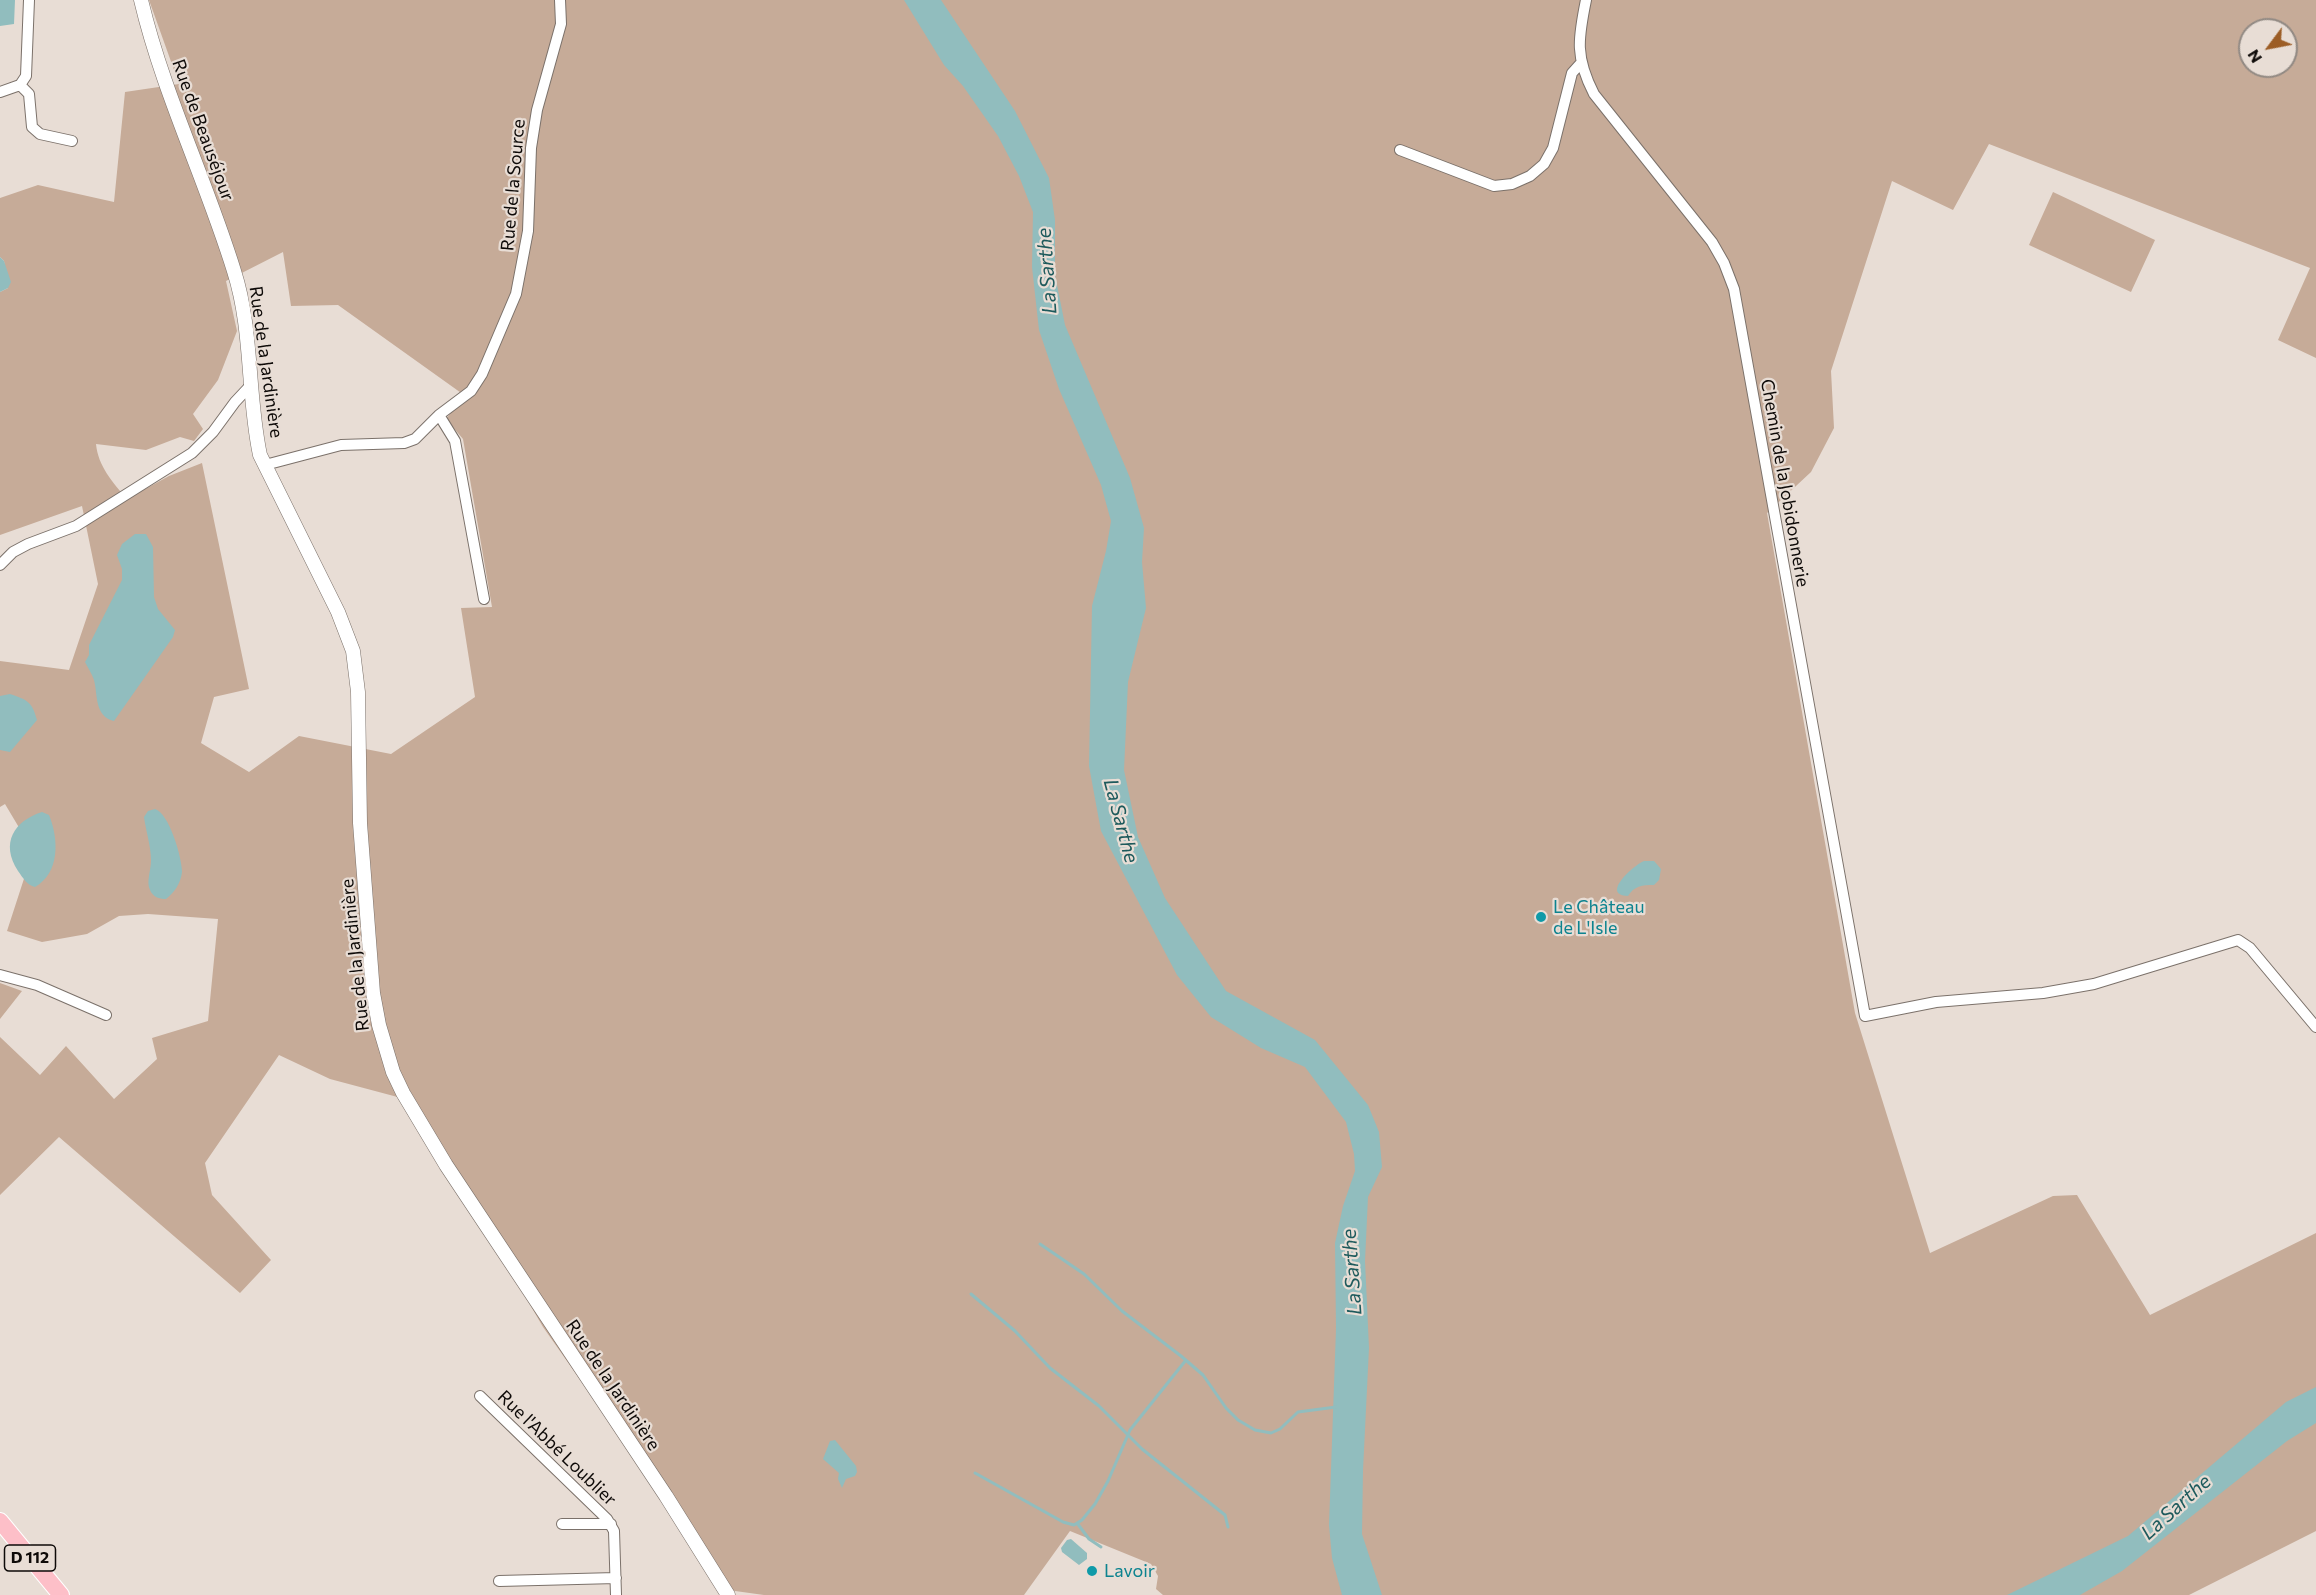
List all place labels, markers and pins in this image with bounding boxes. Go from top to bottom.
place label: Le Château de L'Isle [1553,896,1644,938]
marker: Le Château de L'Isle [1534,910,1548,924]
place label: Lavoir [1104,1560,1155,1582]
marker: Lavoir [1085,1564,1099,1578]

